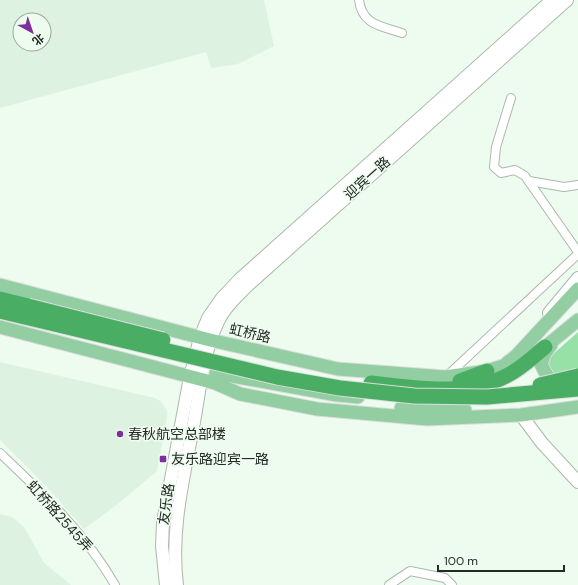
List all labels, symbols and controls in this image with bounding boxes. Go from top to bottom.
north arrow [12,12,52,52]
text: 北 [30,31,47,49]
street label: 迎宾一路 [340,153,394,203]
street label: 虹桥路 [228,320,272,346]
place label: 春秋航空总部楼 [128,425,226,443]
marker: 春秋航空总部楼 [115,429,125,439]
place label: 友乐路迎宾一路 [171,450,269,468]
marker: 友乐路迎宾一路 [158,454,168,464]
street label: 虹桥路2545弄 [23,477,97,555]
street label: 友乐路 [154,482,178,526]
scale bar [438,547,564,573]
text: 100 m [444,553,478,569]

